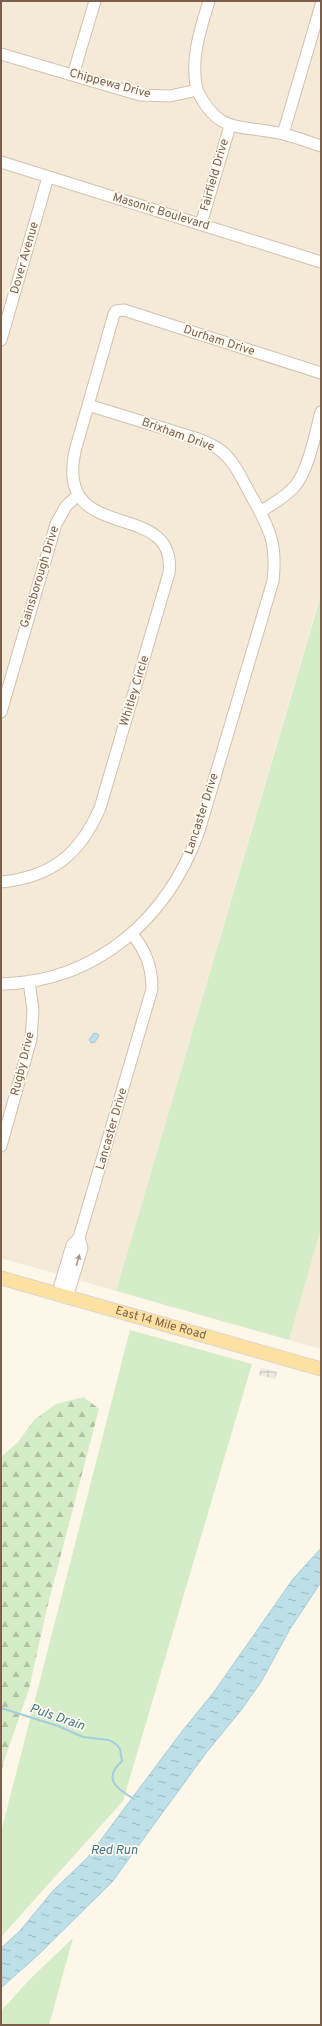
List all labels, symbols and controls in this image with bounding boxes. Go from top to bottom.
street label: Chippewa Drive [68,65,152,103]
street label: Fairfield Drive [197,137,233,213]
street label: Masonic Boulevard [111,190,211,234]
street label: Dover Avenue [7,220,43,296]
street label: Durham Drive [181,322,257,360]
street label: Brixham Drive [139,414,217,456]
street label: Gainsborough Drive [17,524,63,630]
street label: Whitley Circle [117,654,153,728]
street label: Lancaster Drive [181,771,223,857]
street label: Rugby Drive [7,1030,39,1098]
street label: Lancaster Drive [93,1086,131,1172]
one-way arrow [75,1254,81,1266]
street label: East 14 Mile Road [113,1303,208,1344]
water label: Puls Drain [27,1701,87,1735]
water label: Red Run [90,1843,138,1859]

